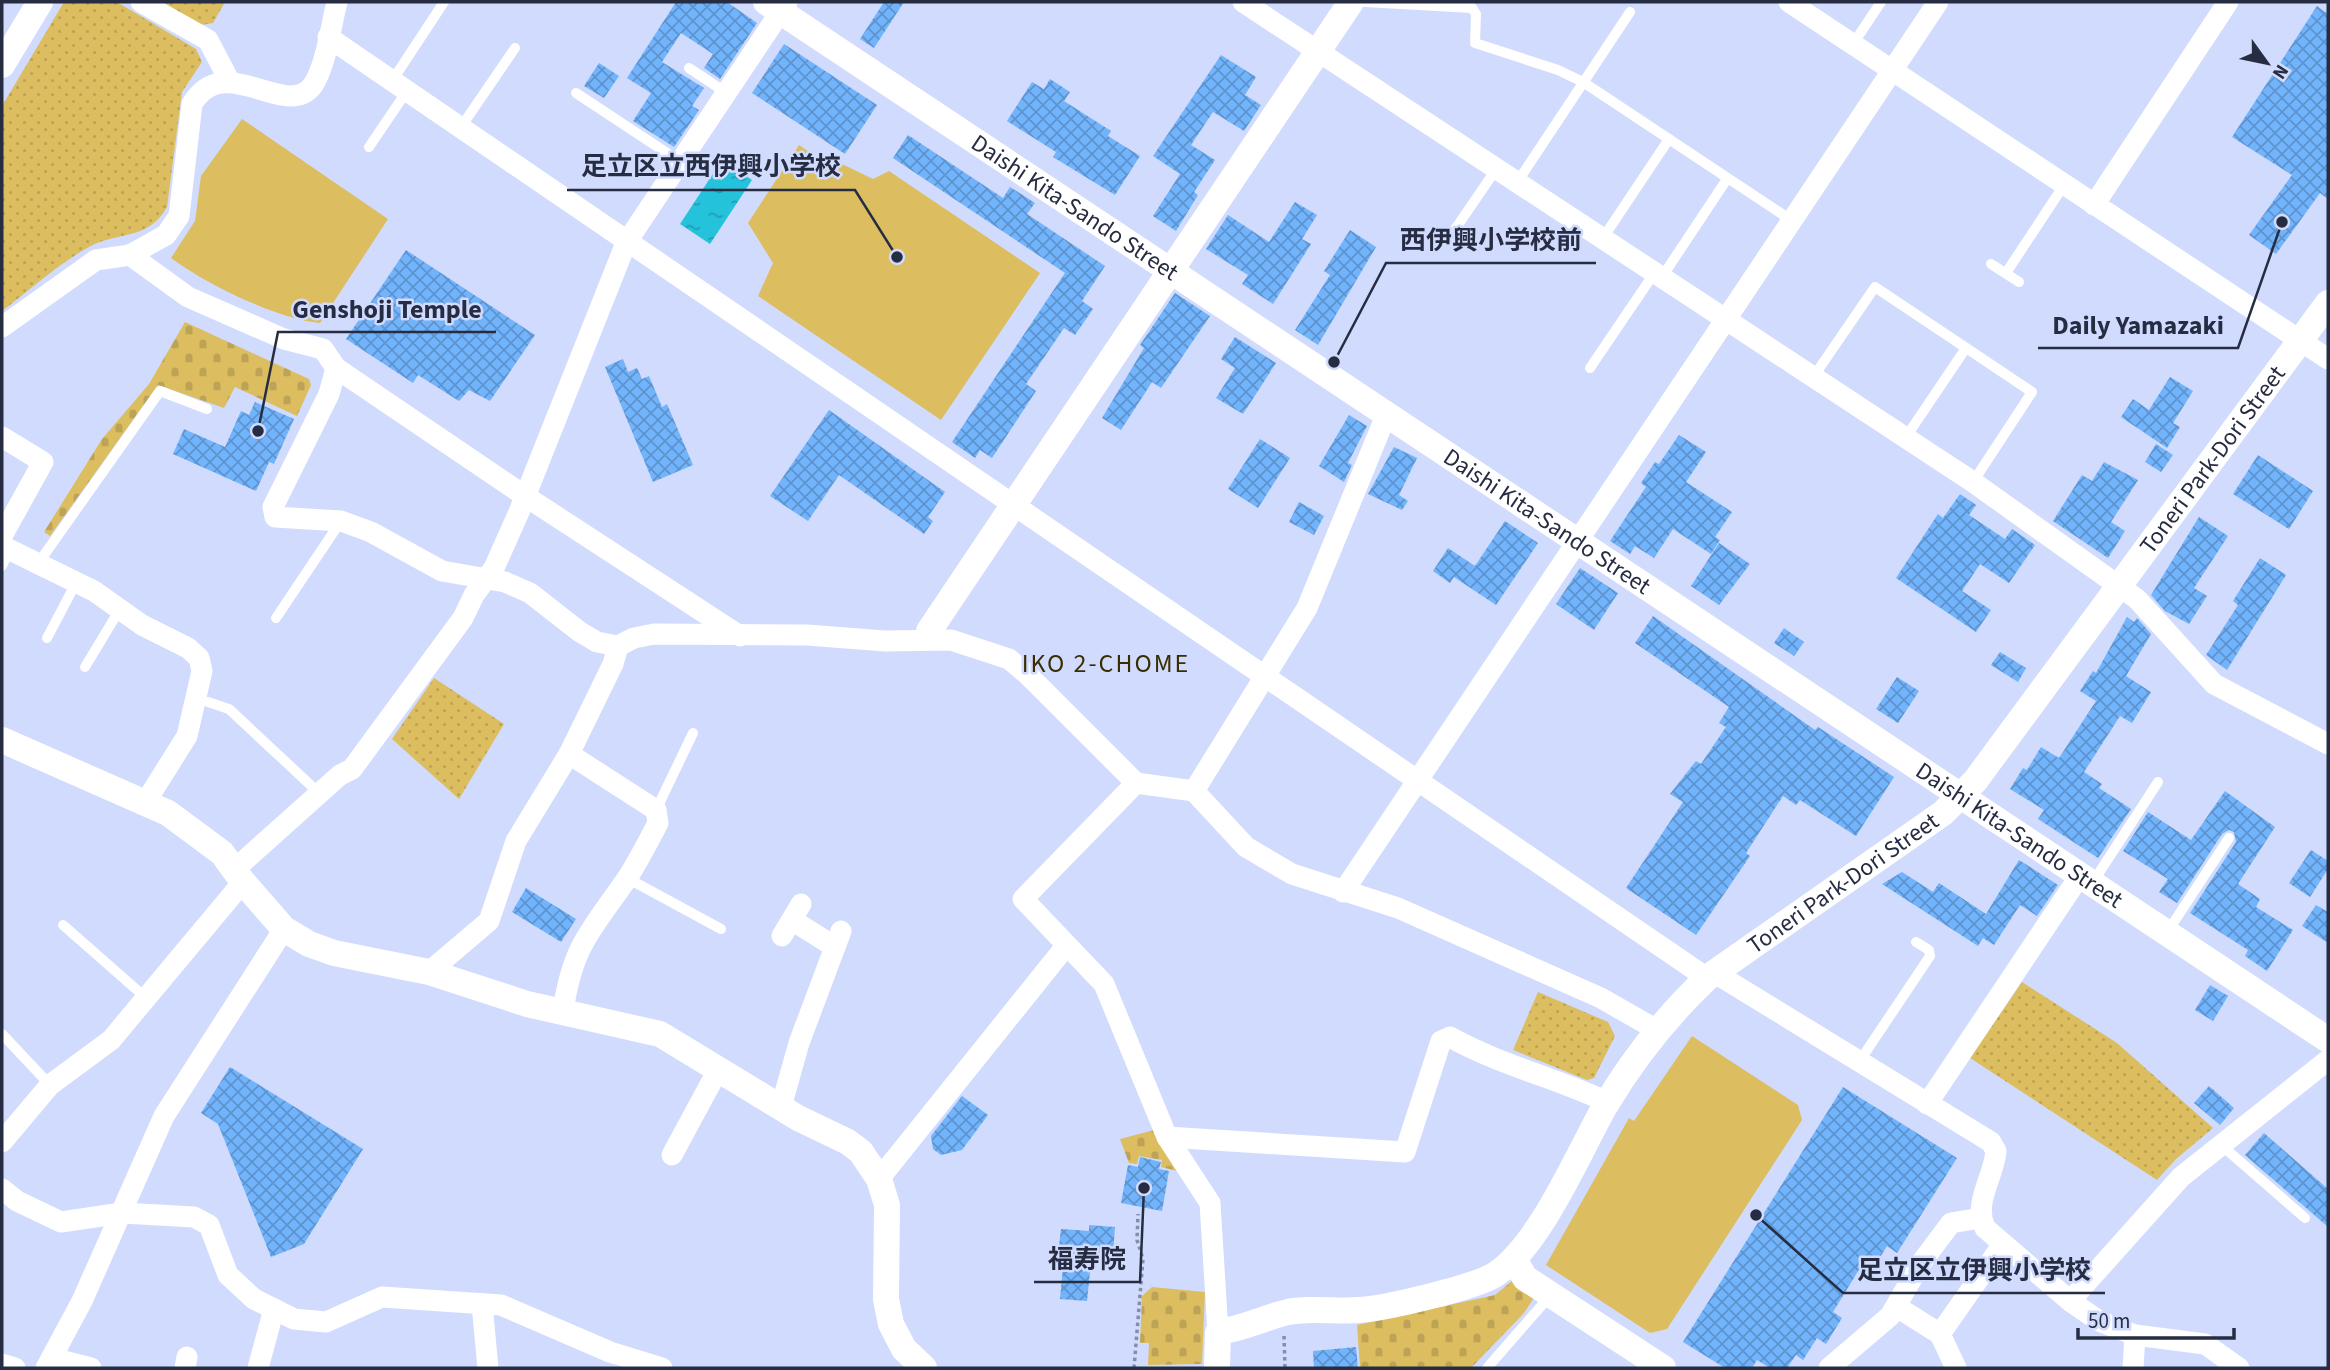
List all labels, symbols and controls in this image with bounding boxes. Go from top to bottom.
north arrow [2232,28,2302,98]
text: N [2265,59,2295,84]
street label: Daishi Kita-Sando Street [964,126,1185,289]
callout: 足立区立西伊興小学校 [567,143,855,190]
text: 足立区立西伊興小学校 [581,148,841,185]
callout: 西伊興小学校前 [1386,216,1596,263]
text: 西伊興小学校前 [1400,222,1582,259]
callout: Genshoji Temple [278,285,496,332]
text: Genshoji Temple [292,291,482,328]
callout: Daily Yamazaki [2038,301,2238,348]
text: Daily Yamazaki [2052,307,2224,344]
street label: Toneri Park-Dori Street [2131,358,2294,562]
street label: Daishi Kita-Sando Street [1436,440,1658,603]
district label: IKO 2-CHOME [1022,645,1190,682]
street label: Daishi Kita-Sando Street [1908,754,2130,917]
street label: Toneri Park-Dori Street [1740,804,1946,963]
callout: 福寿院 [1034,1235,1140,1282]
text: 福寿院 [1048,1241,1126,1278]
callout: 足立区立伊興小学校 [1843,1246,2105,1293]
text: 足立区立伊興小学校 [1857,1252,2091,1289]
scale bar [2078,1296,2234,1340]
text: 50 m [2088,1306,2130,1336]

